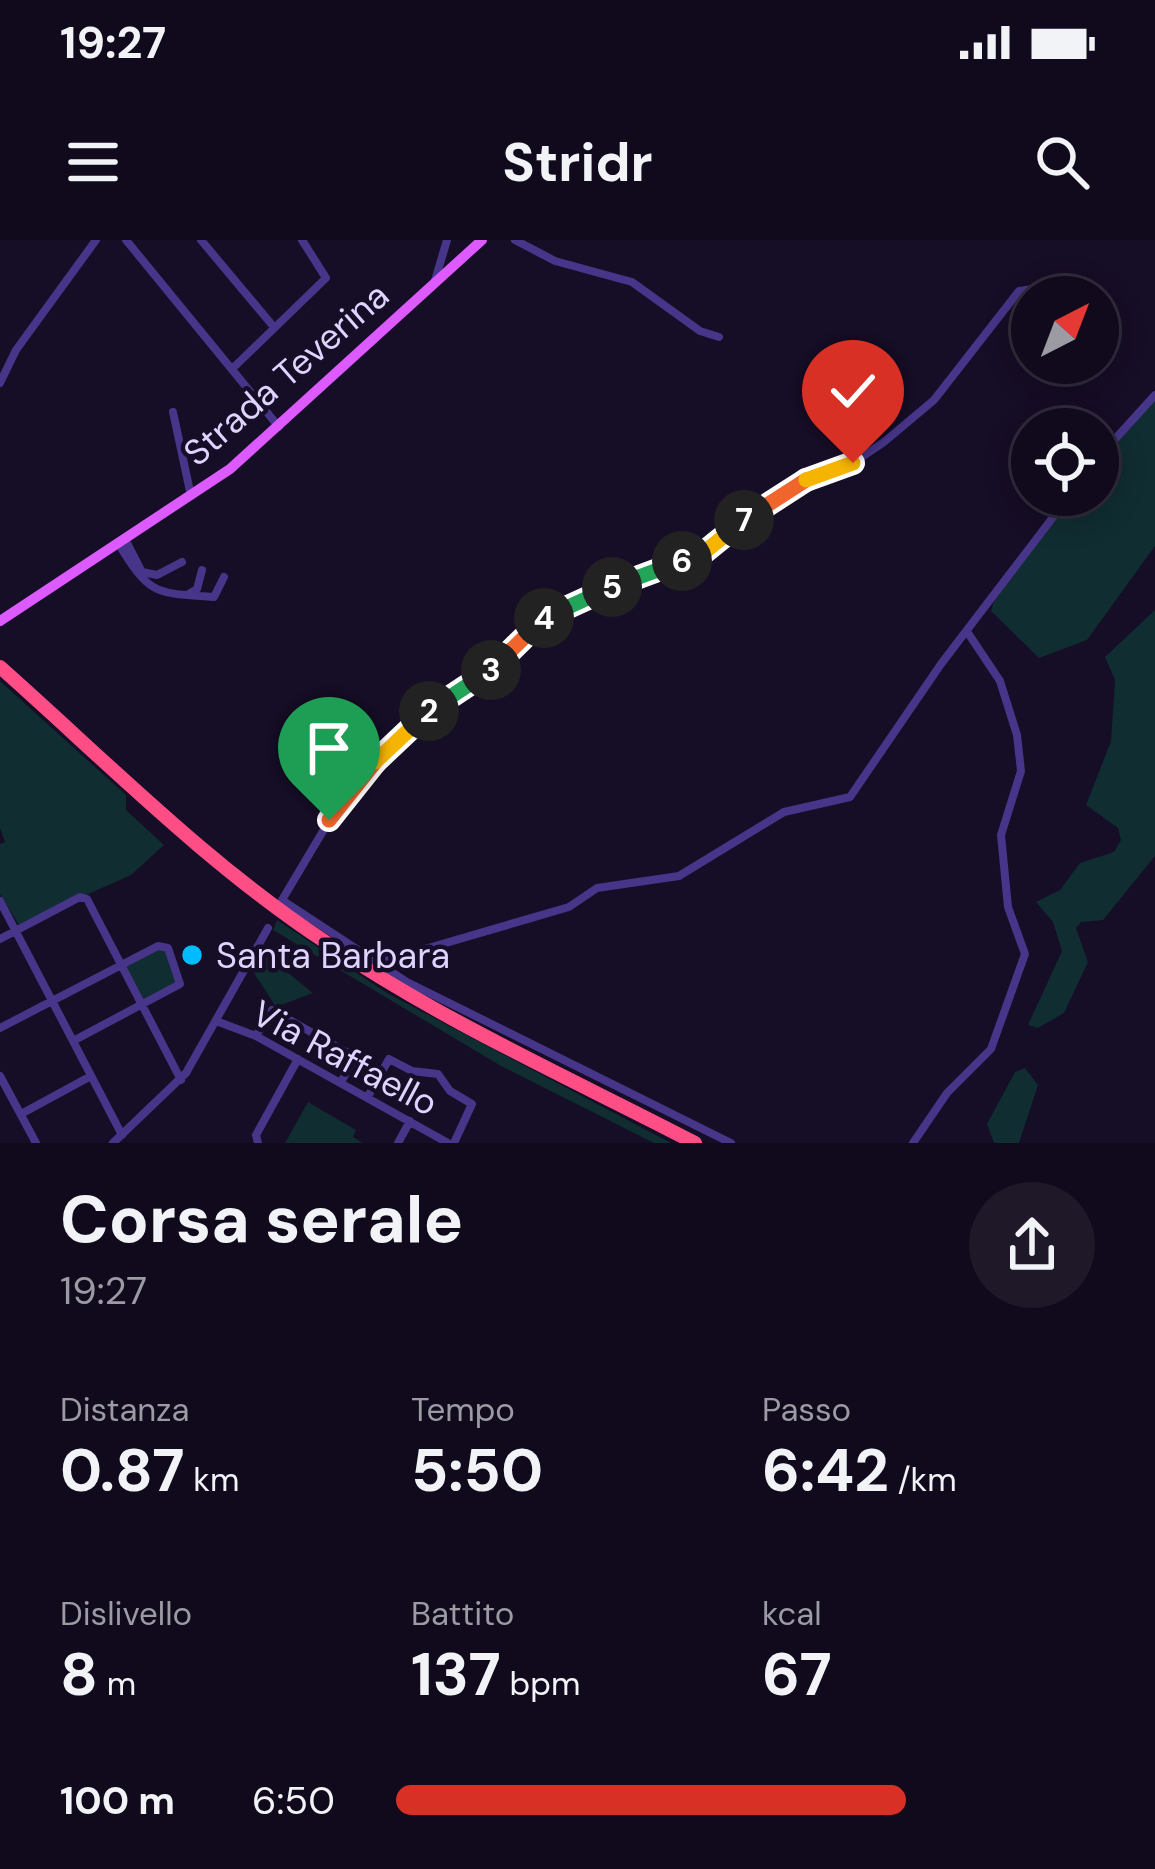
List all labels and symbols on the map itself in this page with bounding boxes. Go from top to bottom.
street label: Strada Teverina [174,272,398,476]
north arrow [1011,276,1119,384]
pin [802,340,904,463]
pin: 7 [714,490,774,550]
pin: 6 [652,531,712,591]
pin: 5 [582,557,642,617]
pin: 4 [514,588,574,648]
pin: 3 [461,640,521,700]
pin: 2 [399,681,459,741]
pin [278,697,380,820]
place label: Santa Barbara [216,932,450,979]
marker: Santa Barbara [179,942,205,968]
street label: Via Raffaello [244,989,446,1127]

